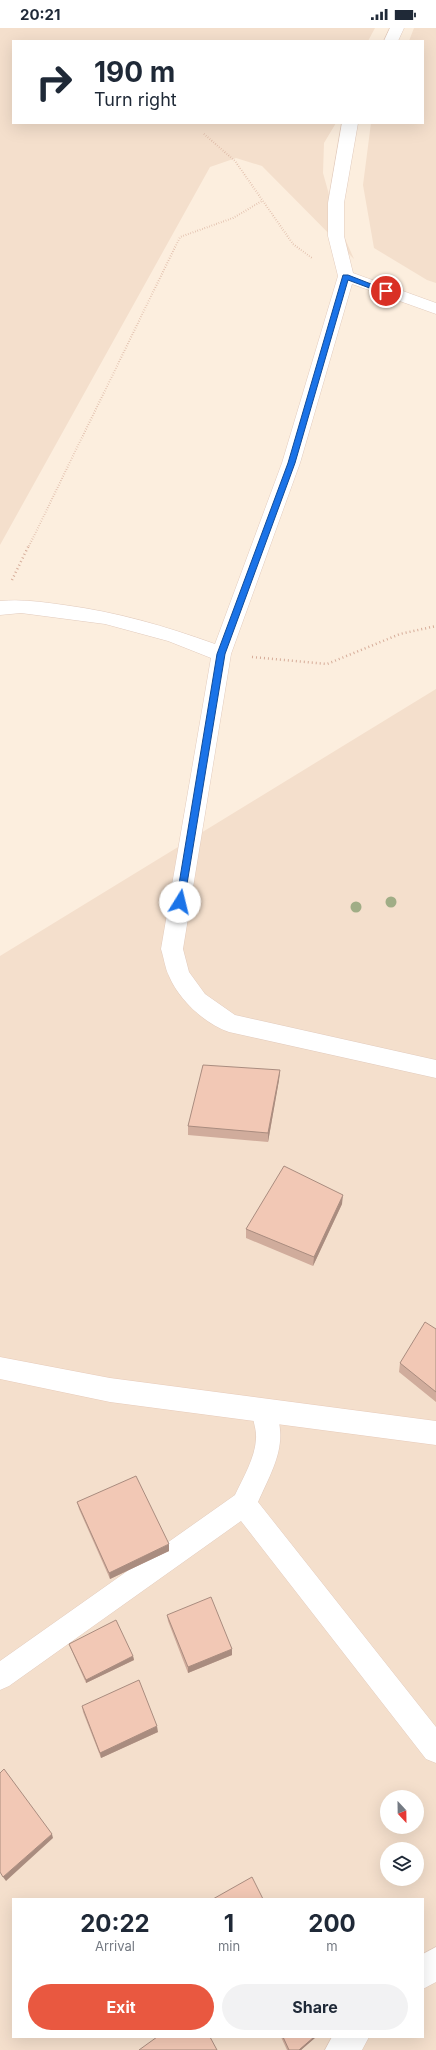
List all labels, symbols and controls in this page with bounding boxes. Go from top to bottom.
text: 20:21 [20,5,61,24]
text: 190 m [94,55,175,89]
icon: right [28,56,80,108]
text: Turn right [94,89,177,110]
pin [369,274,403,308]
icon: arrive [375,280,397,302]
position arrow [159,881,201,923]
north arrow [380,1790,424,1834]
map controls [380,1790,424,1886]
button: layers [380,1842,424,1886]
text: 20:22 [80,1909,150,1938]
text: 1 [224,1909,234,1938]
text: 200 [308,1909,356,1938]
text: Arrival [95,1938,135,1954]
text: min [218,1938,240,1954]
text: m [326,1938,338,1954]
button: Exit [28,1984,214,2030]
button: Share [222,1984,408,2030]

